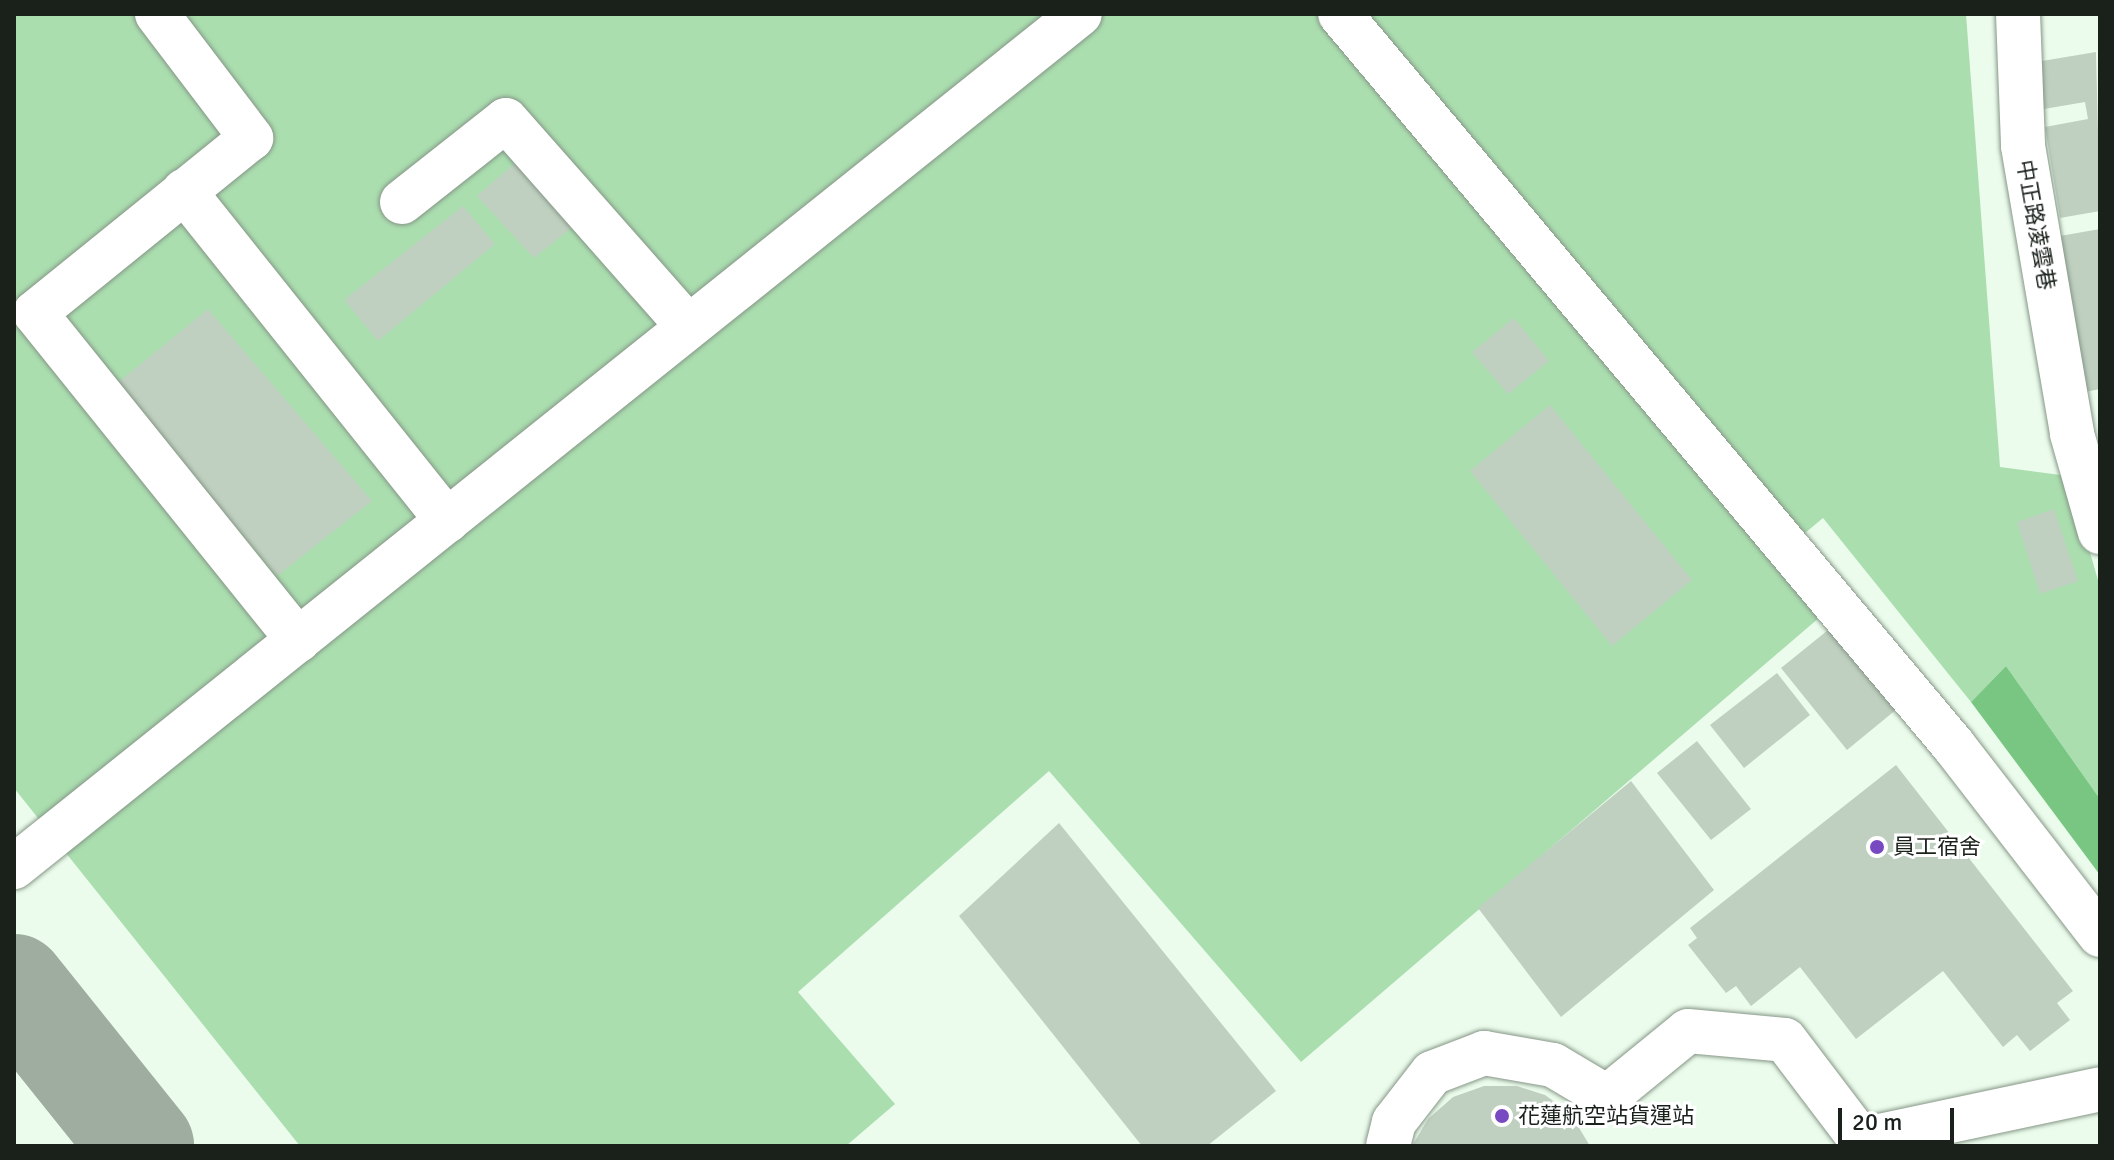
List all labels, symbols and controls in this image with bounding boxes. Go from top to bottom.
street label: 中正路凌雲巷 [2012,158,2060,292]
place label: 員工宿舍 [1893,834,1981,860]
marker: 員工宿舍 [1868,838,1886,856]
scale bar [1842,1092,1958,1142]
place label: 花蓮航空站貨運站 [1518,1103,1694,1129]
marker: 花蓮航空站貨運站 [1493,1107,1511,1125]
text: 20 m [1852,1107,1902,1137]

